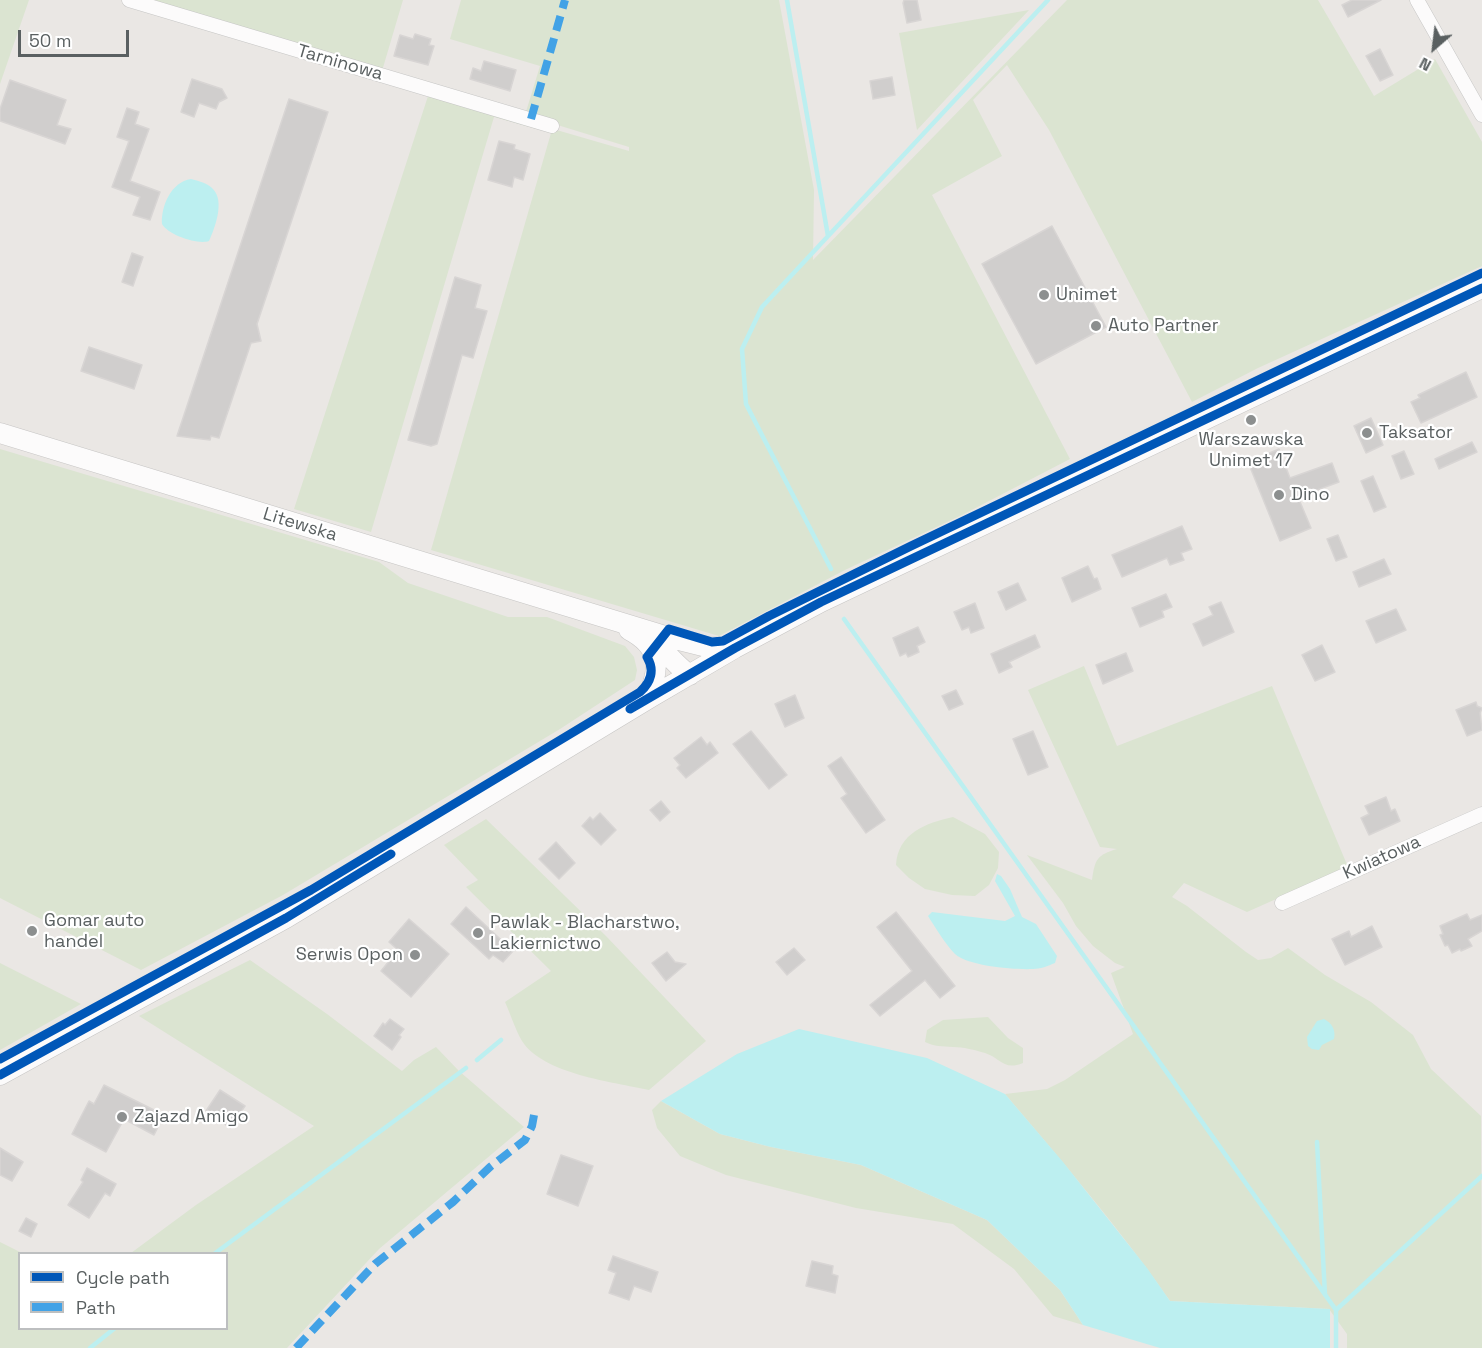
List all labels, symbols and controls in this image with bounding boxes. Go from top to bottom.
scale bar [21,18,132,56]
north arrow [1404,18,1464,78]
text: 50 m [29,29,71,52]
street label: Tarninowa [295,40,385,86]
text: N [1416,53,1435,76]
place label: Unimet [1056,284,1117,306]
marker: Unimet [1037,288,1051,302]
place label: Auto Partner [1108,315,1219,337]
marker: Auto Partner [1089,319,1103,333]
marker: Warszawska Unimet 17 [1244,413,1258,427]
place label: Taksator [1379,422,1453,444]
marker: Taksator [1360,426,1374,440]
place label: Warszawska Unimet 17 [1198,429,1304,472]
place label: Dino [1291,484,1330,506]
marker: Dino [1272,488,1286,502]
street label: Litewska [260,504,340,546]
street label: Kwiatowa [1340,831,1424,885]
place label: Gomar auto handel [44,910,144,952]
place label: Pawlak - Blacharstwo, Lakiernictwo [490,912,680,954]
marker: Gomar auto handel [25,924,39,938]
marker: Pawlak - Blacharstwo, Lakiernictwo [471,926,485,940]
place label: Serwis Opon [296,944,403,966]
marker: Serwis Opon [408,948,422,962]
place label: Zajazd Amigo [134,1106,249,1128]
marker: Zajazd Amigo [115,1110,129,1124]
legend [18,1252,228,1330]
text: Cycle path [76,1266,170,1289]
text: Path [76,1296,116,1319]

